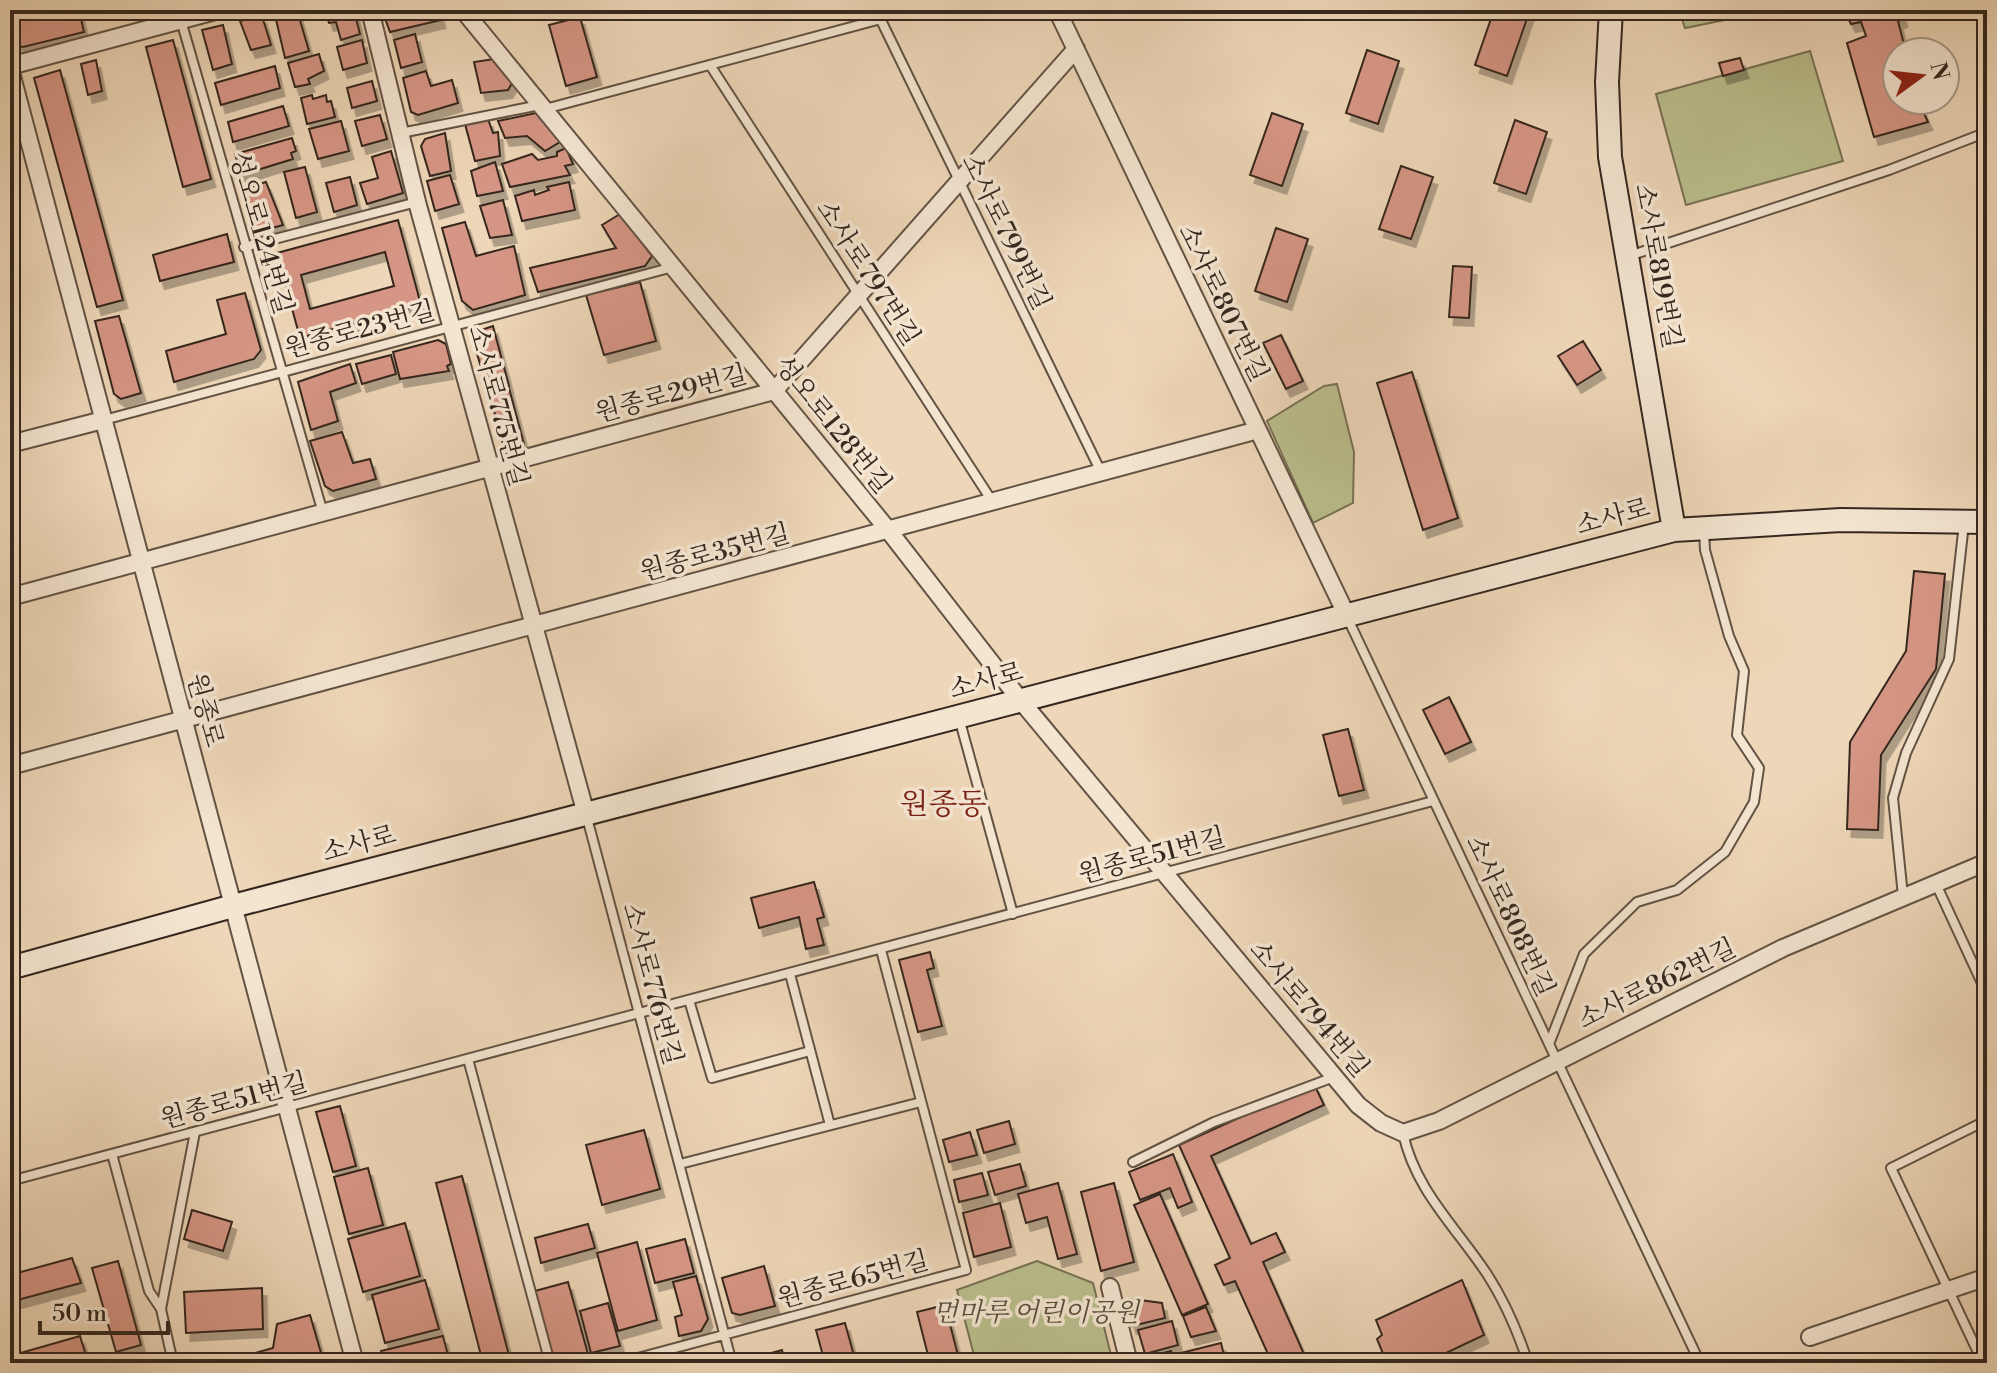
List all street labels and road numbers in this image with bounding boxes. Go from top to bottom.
street label: 성오로124번길 [222,148,300,318]
street label: 소사로799번길 [954,149,1058,315]
street label: 소사로819번길 [1628,181,1688,351]
street label: 소사로797번길 [809,194,927,352]
street label: 소사로807번길 [1171,219,1275,387]
street label: 원종로23번길 [281,295,439,365]
street label: 소사로775번길 [461,322,535,490]
street label: 성오로128번길 [768,350,898,500]
street label: 원종로29번길 [591,358,751,430]
street label: 소사로 [1572,492,1654,542]
street label: 원종로35번길 [636,518,794,588]
street label: 소사로 [945,656,1027,706]
street label: 원종로 [180,669,230,751]
street label: 소사로 [318,819,400,869]
street label: 원종로51번길 [1075,821,1229,891]
street label: 소사로808번길 [1459,830,1561,1002]
street label: 소사로776번길 [615,899,689,1069]
street label: 소사로862번길 [1573,932,1741,1036]
street label: 소사로794번길 [1242,934,1376,1084]
street label: 원종로51번길 [157,1066,311,1136]
street label: 원종로65번길 [774,1244,932,1316]

